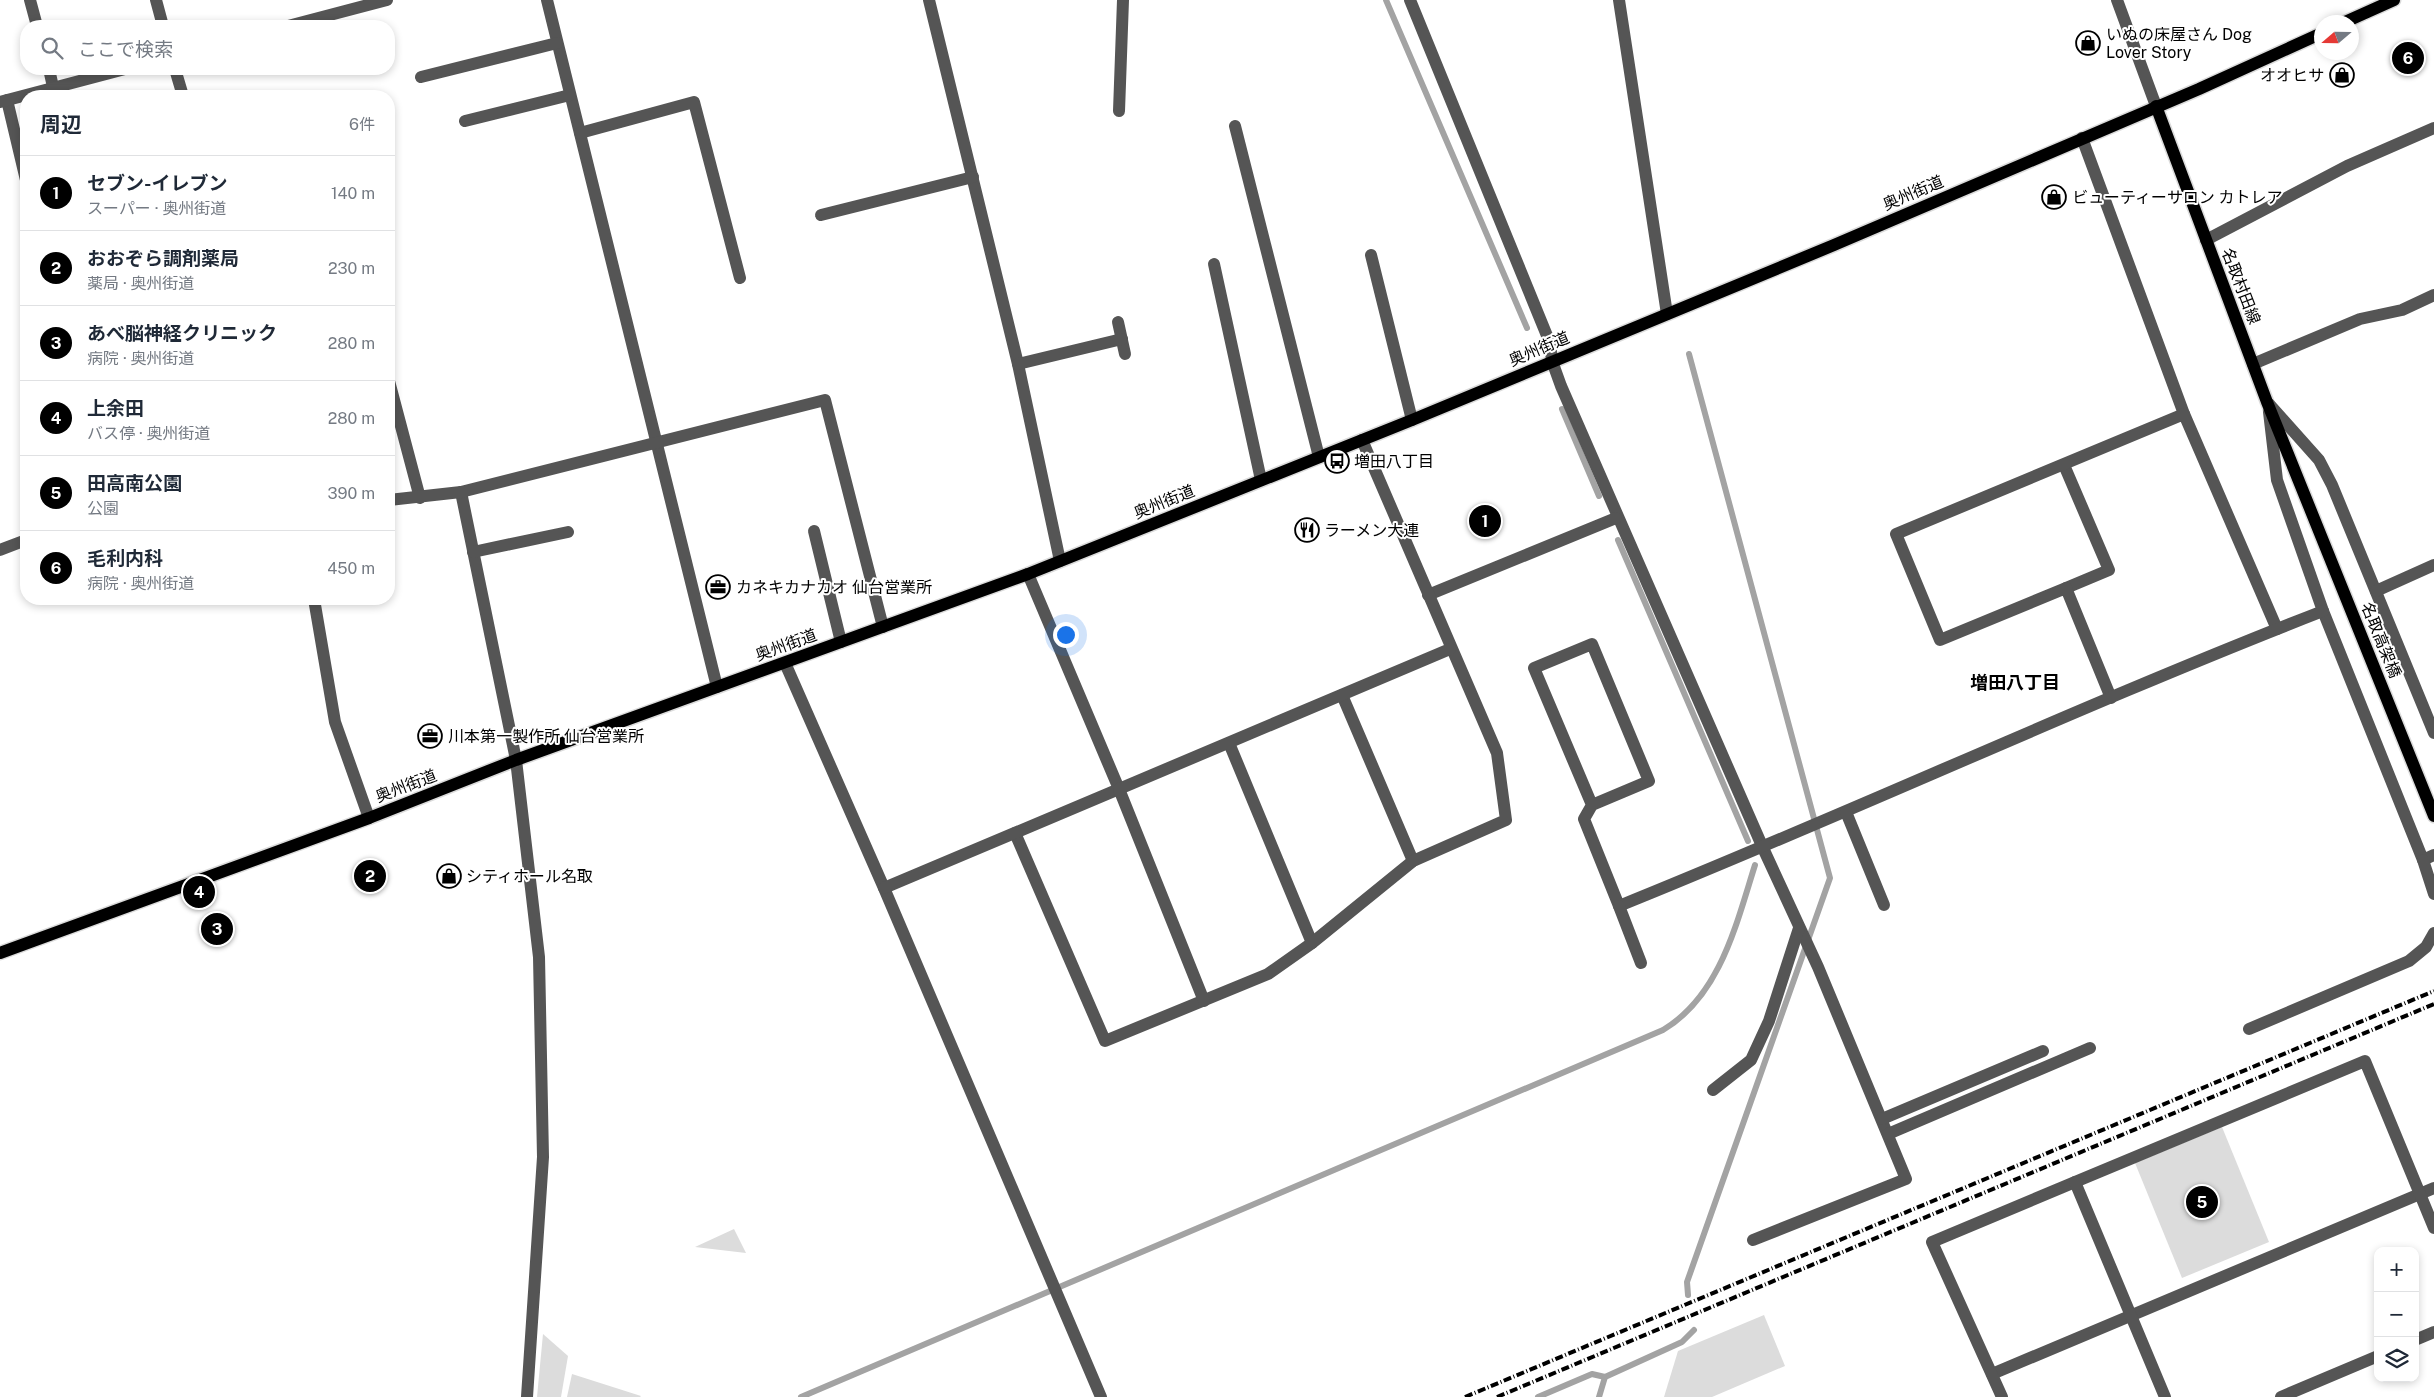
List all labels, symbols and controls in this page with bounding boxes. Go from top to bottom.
north arrow [2314,15,2359,60]
search box [20,20,395,75]
place label: いぬの床屋さん Dog Lover Story [2106,25,2252,62]
shop icon: いぬの床屋さん Dog Lover Story [2075,30,2101,56]
icon: search [38,34,66,62]
text: ここで検索 [78,38,173,60]
pin: 6 [2392,39,2424,77]
shop icon: オオヒサ [2329,62,2355,88]
place label: オオヒサ [2260,66,2324,85]
text: 周辺 [40,112,82,137]
text: 6件 [349,115,375,134]
text: セブン-イレブン [87,172,227,194]
street label: 奥州街道 [1880,172,1946,214]
text: 1 [53,184,59,203]
text: 140 m [331,184,375,203]
shop icon: ビューティーサロン カトレア [2041,184,2067,210]
place label: ビューティーサロン カトレア [2072,188,2283,207]
text: スーパー · 奥州街道 [87,199,226,218]
street label: 名取村田線 [2218,245,2264,327]
text: おおぞら調剤薬局 [87,247,239,269]
text: 2 [51,259,61,278]
text: 230 m [328,259,375,278]
text: 薬局 · 奥州街道 [87,274,194,293]
text: あべ脳神経クリニック [87,322,277,344]
street label: 奥州街道 [1506,328,1572,370]
text: 3 [51,334,61,353]
text: 280 m [328,334,375,353]
text: 病院 · 奥州街道 [87,349,194,368]
text: 上余田 [87,397,144,419]
text: 4 [51,409,61,428]
text: 280 m [328,409,375,428]
text: バス停 · 奥州街道 [87,424,210,443]
bus stop icon: 増田八丁目 [1324,448,1350,474]
place label: 増田八丁目 [1354,452,1434,471]
text: 田高南公園 [87,472,182,494]
street label: 奥州街道 [1131,481,1197,523]
text: 5 [51,484,61,503]
text: 390 m [328,484,375,503]
text: 公園 [87,499,119,518]
pin: 1 [1469,502,1501,540]
restaurant icon: ラーメン大連 [1294,517,1320,543]
place label: ラーメン大連 [1324,521,1419,540]
text: 毛利内科 [87,547,163,569]
text: 6 [51,559,61,578]
text: 450 m [327,559,375,578]
text: 病院 · 奥州街道 [87,574,194,593]
office icon: カネキカナカオ 仙台営業所 [705,574,731,600]
place label: カネキカナカオ 仙台営業所 [736,578,932,597]
street label: 名取高架橋 [2357,599,2405,681]
your location [1053,622,1079,648]
street label: 奥州街道 [753,625,819,665]
district label: 増田八丁目 [1970,672,2060,693]
office icon: 川本第一製作所 仙台営業所 [417,723,443,749]
place label: 川本第一製作所 仙台営業所 [448,727,644,746]
street label: 奥州街道 [373,766,439,806]
pin: 2 [354,857,386,895]
shop icon: シティホール名取 [436,863,462,889]
place label: シティホール名取 [466,867,593,886]
pin: 4 [183,873,215,911]
pin: 3 [201,910,233,948]
pin: 5 [2186,1183,2218,1221]
map controls [2374,1247,2419,1382]
button: + [2374,1247,2419,1292]
button: − [2374,1292,2419,1337]
button: layers [2374,1337,2419,1382]

